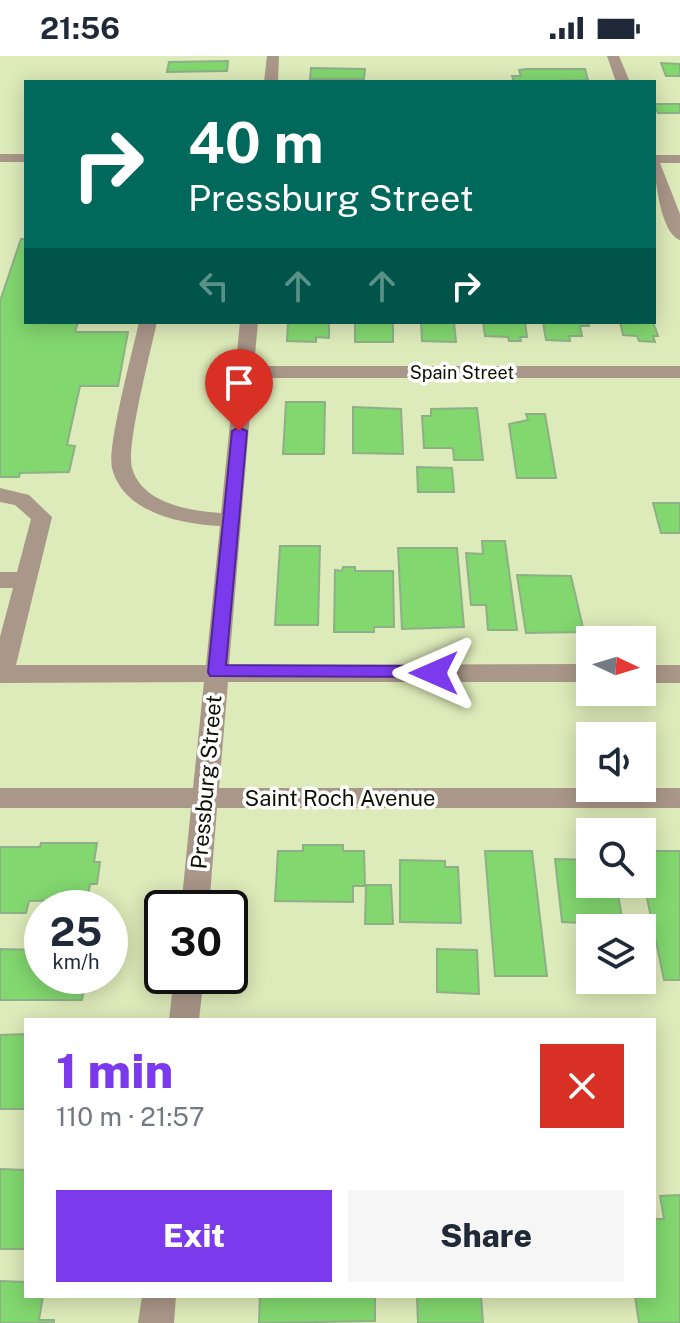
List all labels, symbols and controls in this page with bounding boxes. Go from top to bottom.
text: 21:56 [40,10,120,46]
text: 40 m [188,110,324,176]
icon: right [56,112,160,216]
text: Pressburg Street [188,177,474,219]
icon: left [192,264,236,308]
icon: ahead [276,264,320,308]
icon: ahead [360,264,404,308]
icon: right [444,264,488,308]
pin [205,349,273,431]
icon: arrive [217,361,261,405]
street label: Spain Street [410,362,514,383]
north arrow [576,626,656,706]
map controls [576,626,656,994]
position arrow [392,631,476,715]
street label: Pressburg Street [185,694,227,870]
button: sound [576,722,656,802]
street label: Saint Roch Avenue [245,785,435,811]
button: search [576,818,656,898]
speed limit sign: 30 [144,890,248,994]
text: 25 [50,908,102,955]
button: layers [576,914,656,994]
text: km/h [52,950,100,974]
text: 1 min [56,1042,173,1099]
button: close [540,1044,624,1128]
text: 110 m · 21:57 [56,1101,205,1132]
button: Exit [56,1190,332,1282]
button: Share [348,1190,624,1282]

